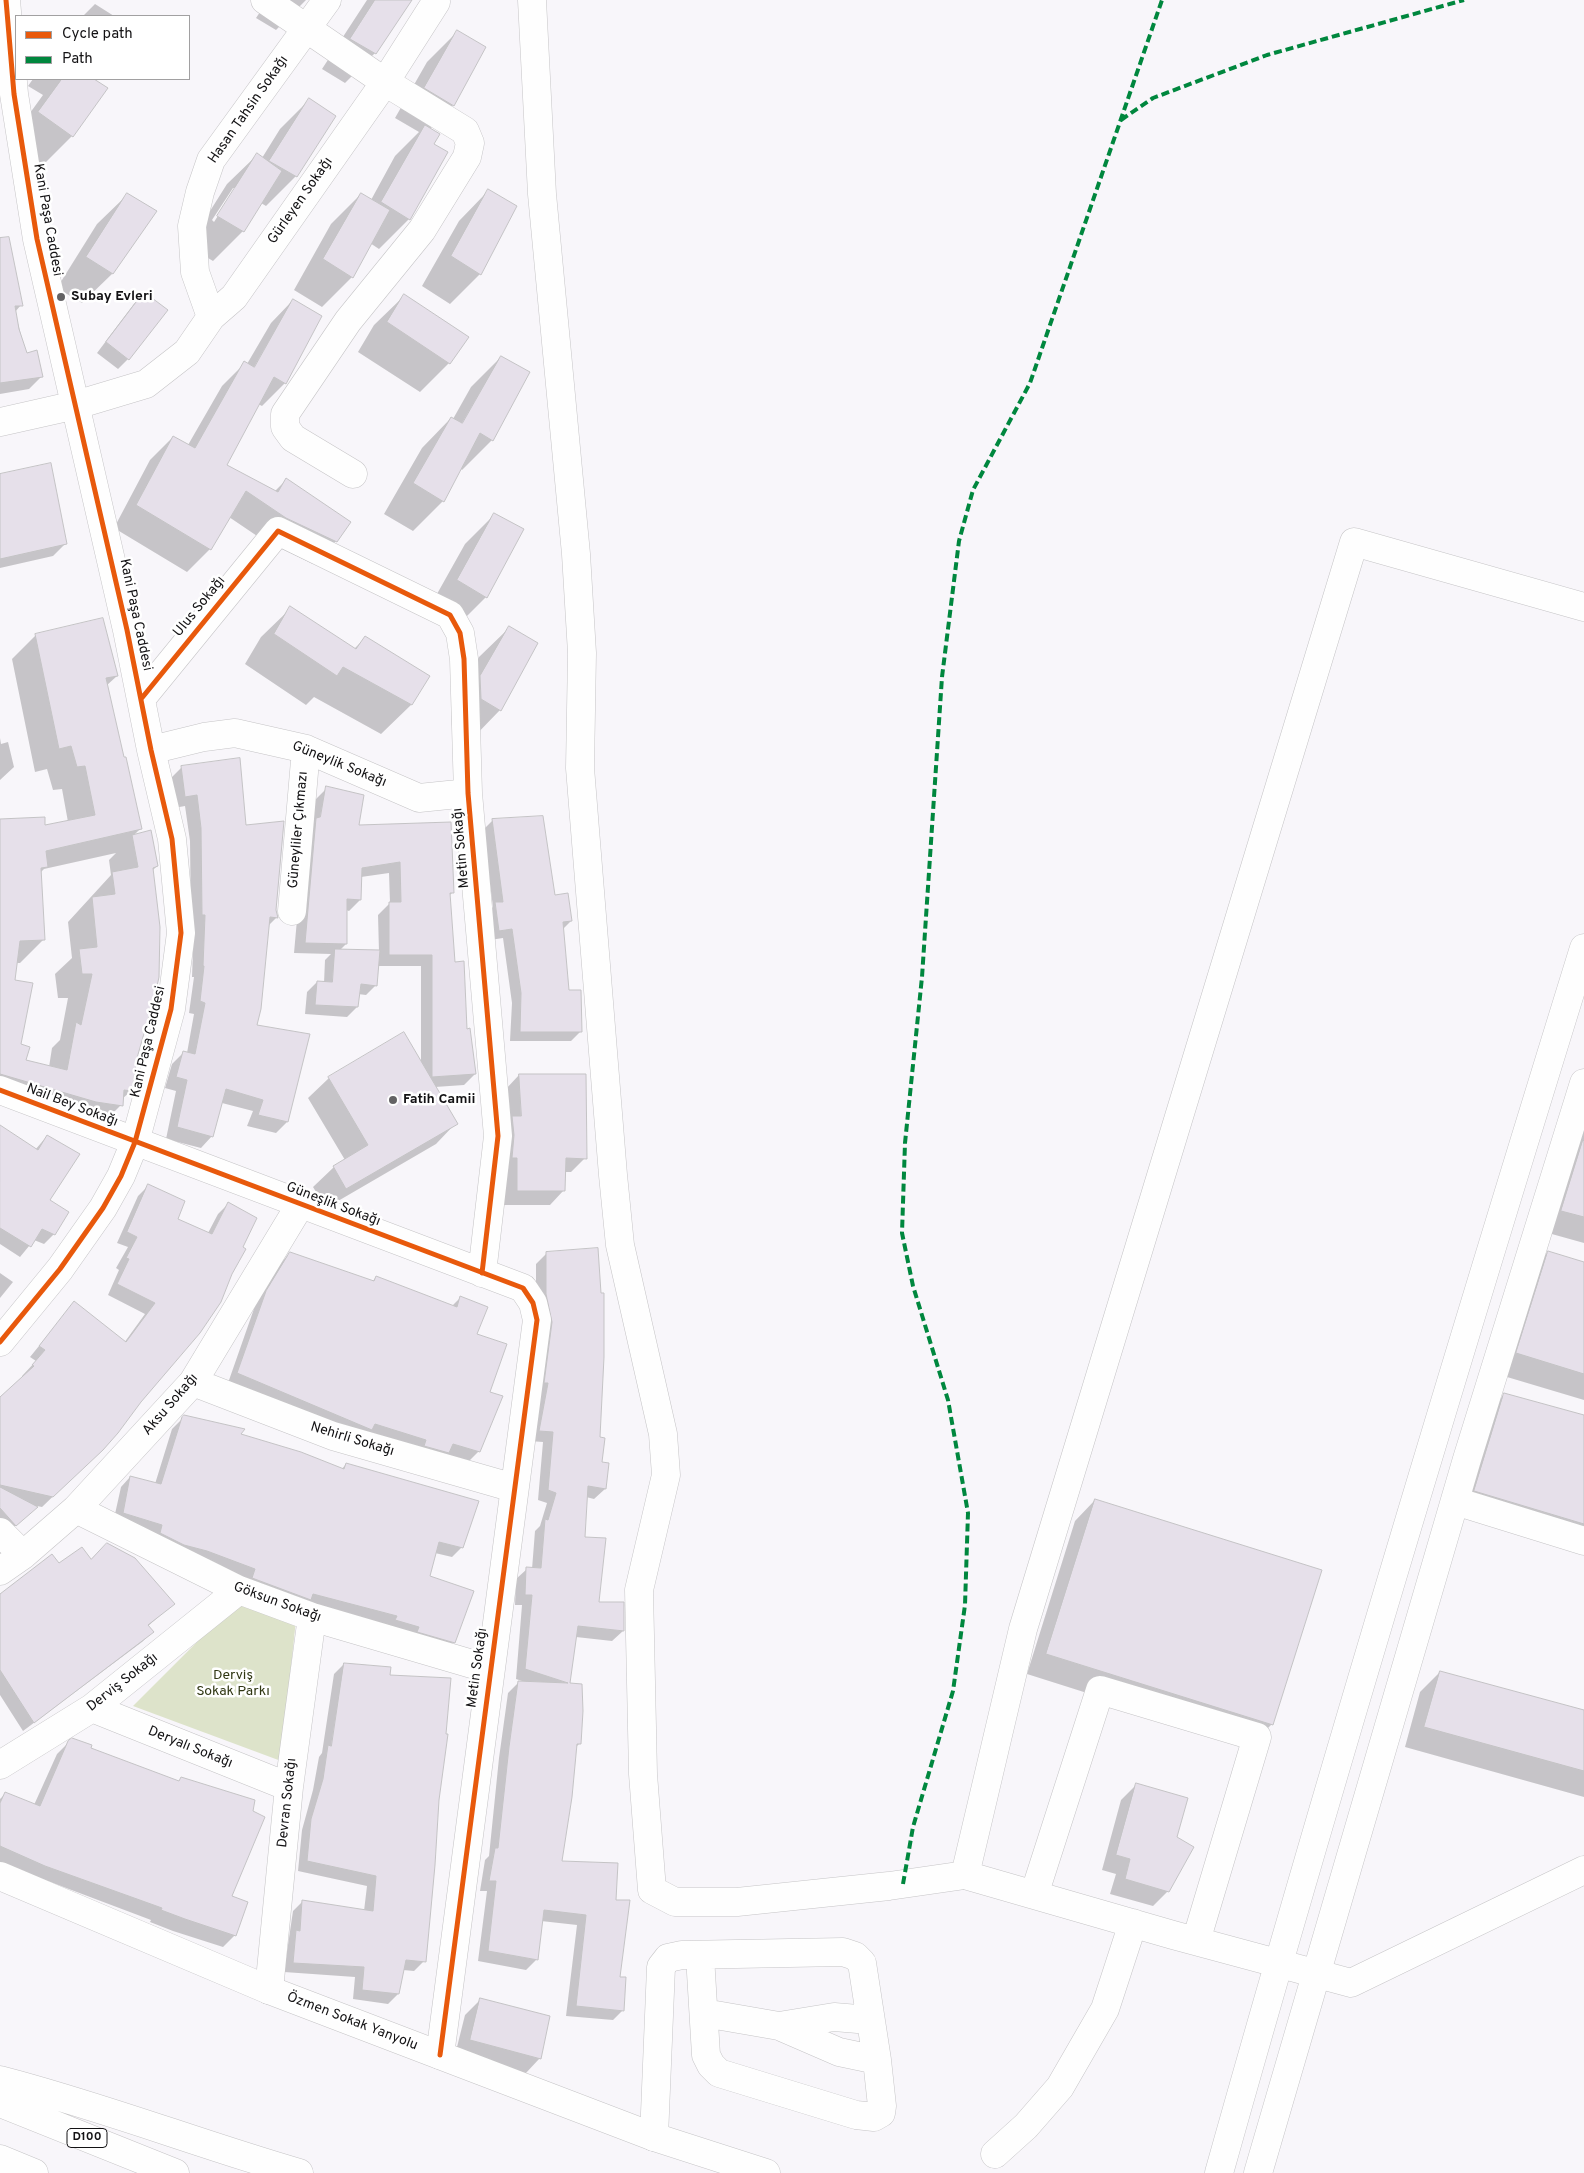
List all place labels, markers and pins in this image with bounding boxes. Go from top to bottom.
place label: Subay Evleri [71,289,153,305]
marker: Subay Evleri [55,291,67,303]
place label: Fatih Camii [403,1092,475,1108]
marker: Fatih Camii [387,1094,399,1106]

